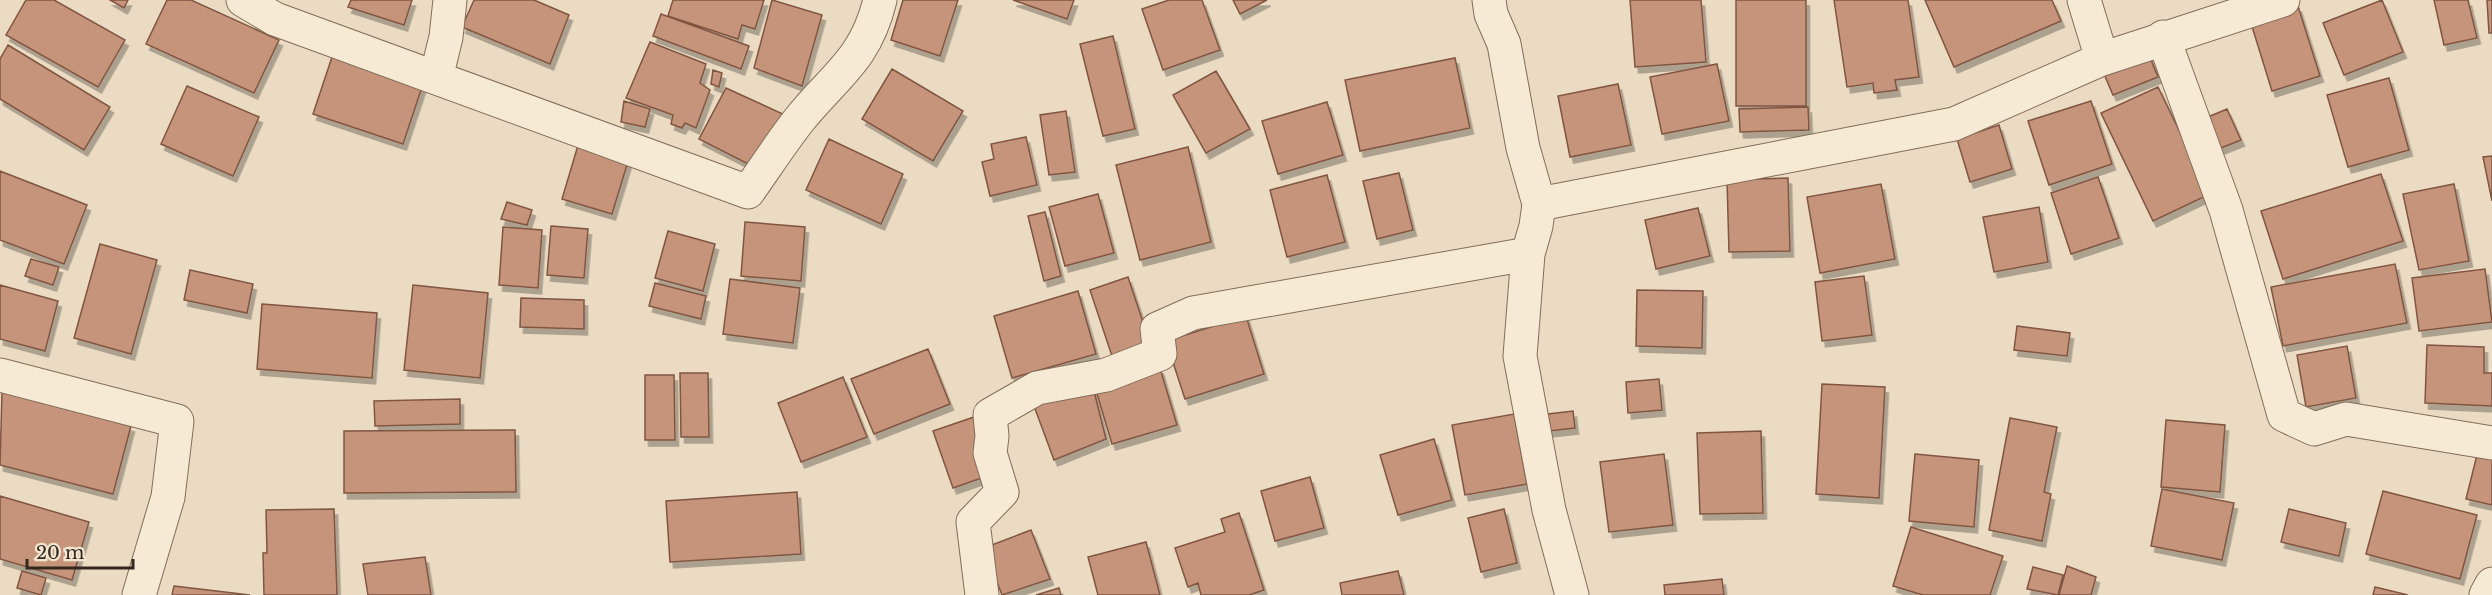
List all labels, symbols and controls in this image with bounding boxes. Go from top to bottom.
scale bar [27,532,134,570]
text: 20 m [36,542,84,564]

